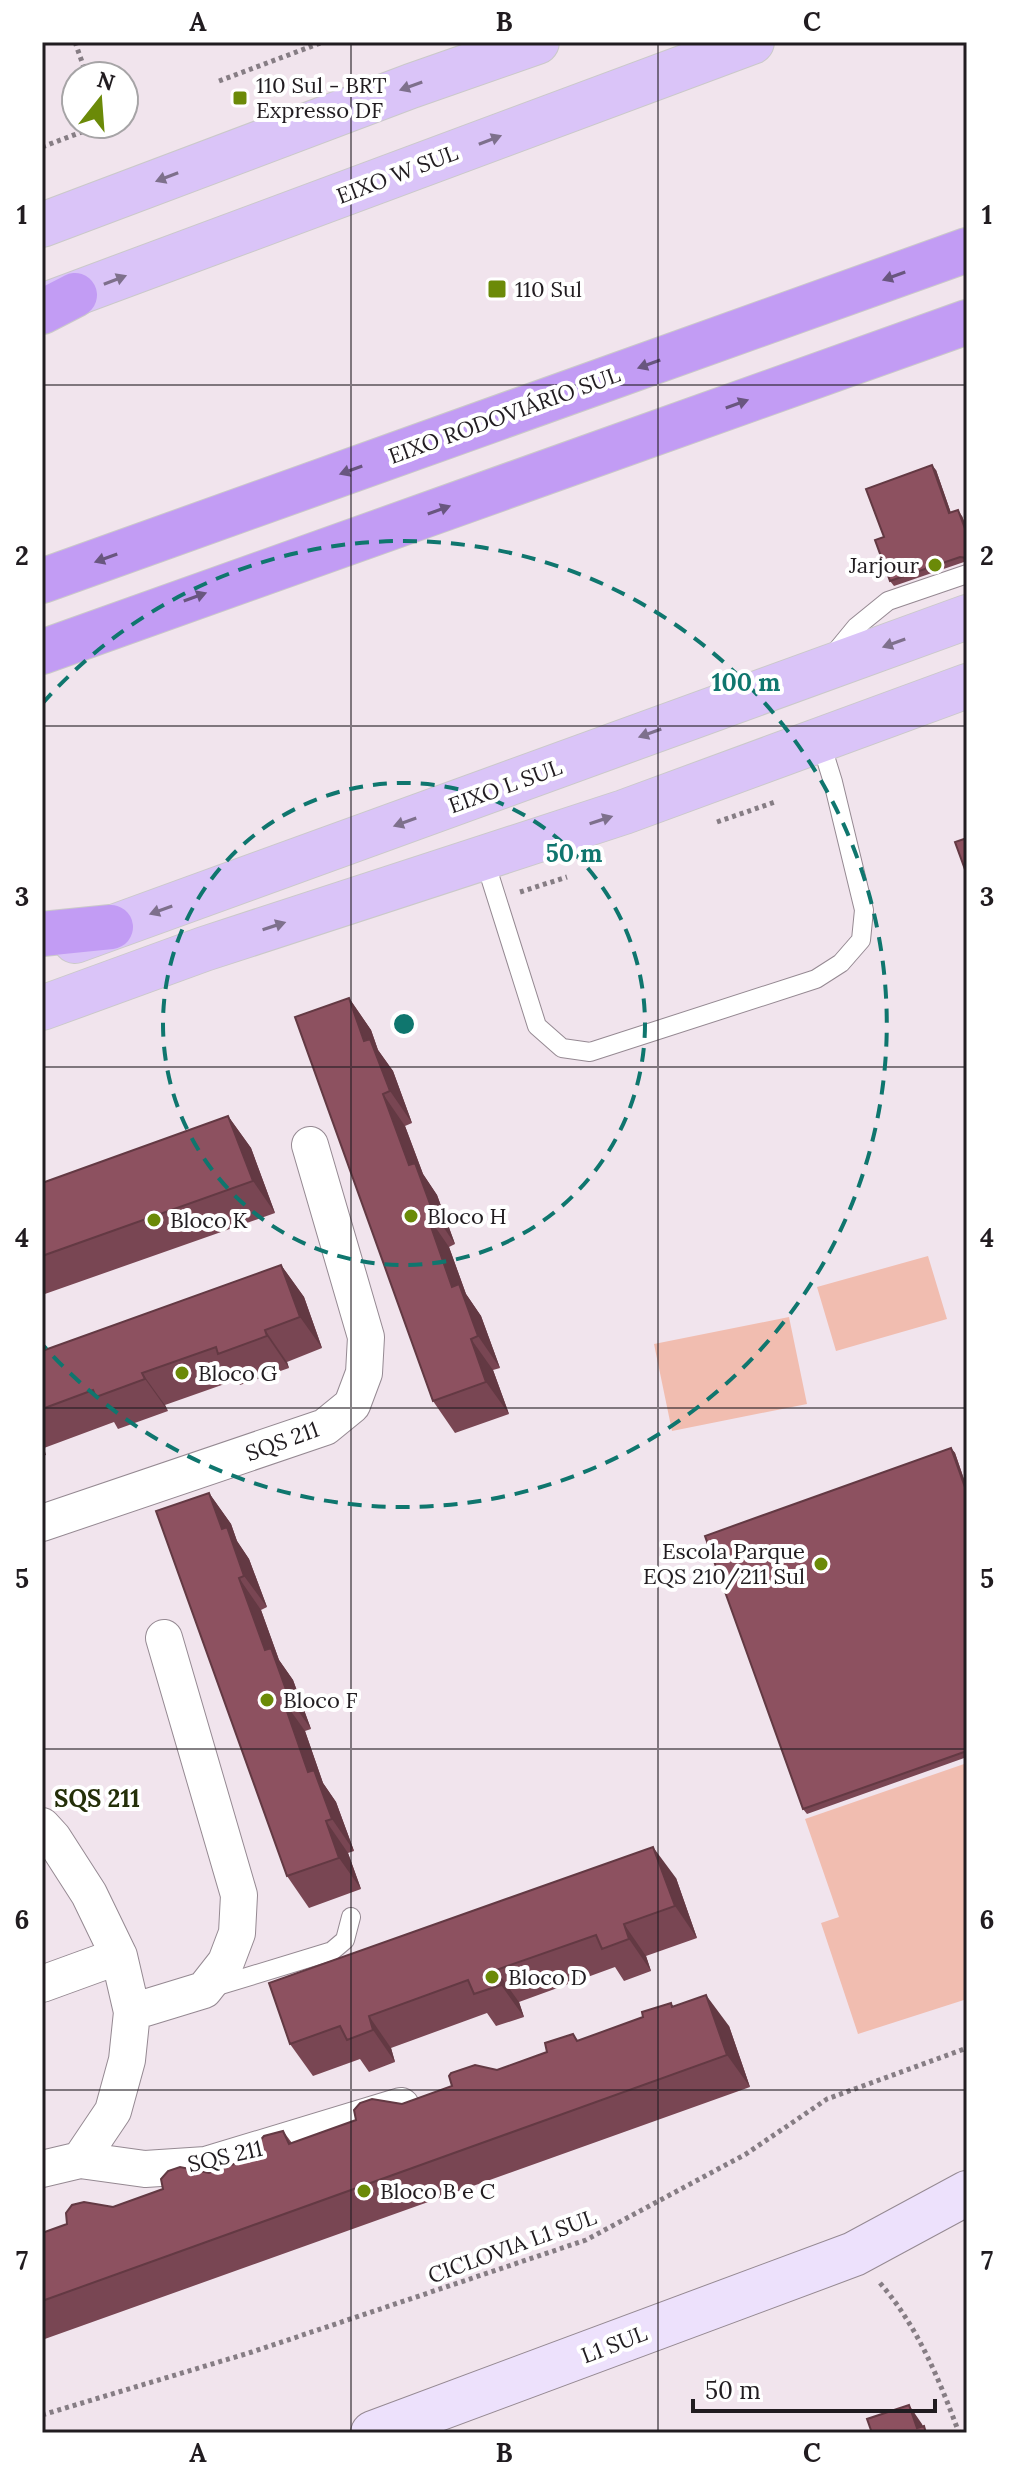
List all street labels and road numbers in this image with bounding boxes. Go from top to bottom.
street label: EIXO W SUL [332,138,462,210]
street label: EIXO RODOVIÁRIO SUL [384,360,624,470]
street label: EIXO L SUL [445,752,566,819]
street label: SQS 211 [241,1415,323,1467]
street label: SQS 211 [185,2134,265,2178]
street label: CICLOVIA L1 SUL [424,2202,600,2289]
street label: L1 SUL [577,2319,651,2369]

